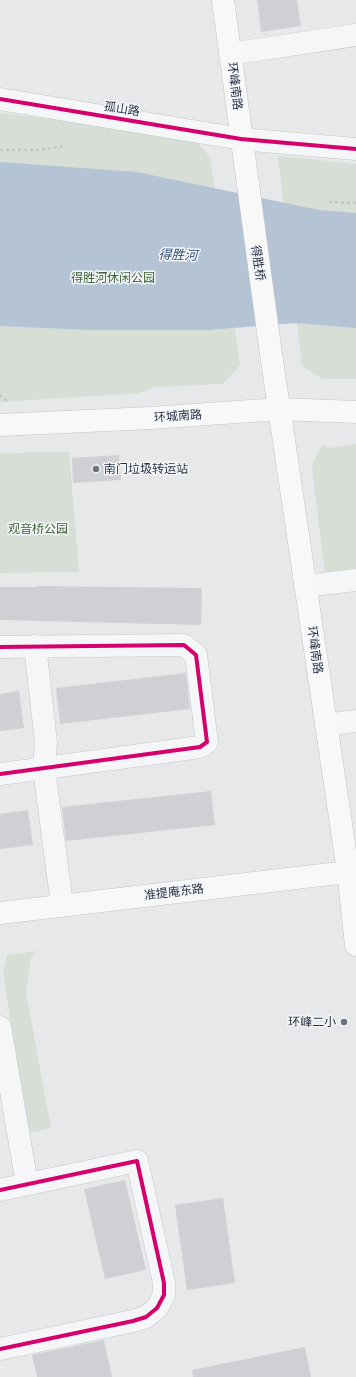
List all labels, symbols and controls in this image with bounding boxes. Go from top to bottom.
street label: 环峰南路 [225,61,245,111]
street label: 孤山路 [103,99,141,119]
street label: 得胜桥 [248,244,268,282]
water label: 得胜河 [158,247,198,263]
park label: 得胜河休闲公园 [71,271,155,285]
street label: 环城南路 [154,407,202,425]
place label: 南门垃圾转运站 [104,462,188,476]
marker: 南门垃圾转运站 [91,464,101,474]
park label: 观音桥公园 [8,522,68,536]
street label: 环峰南路 [305,625,325,675]
street label: 准提庵东路 [143,881,205,903]
place label: 环峰二小 [288,1015,336,1029]
marker: 环峰二小 [339,1017,349,1027]

